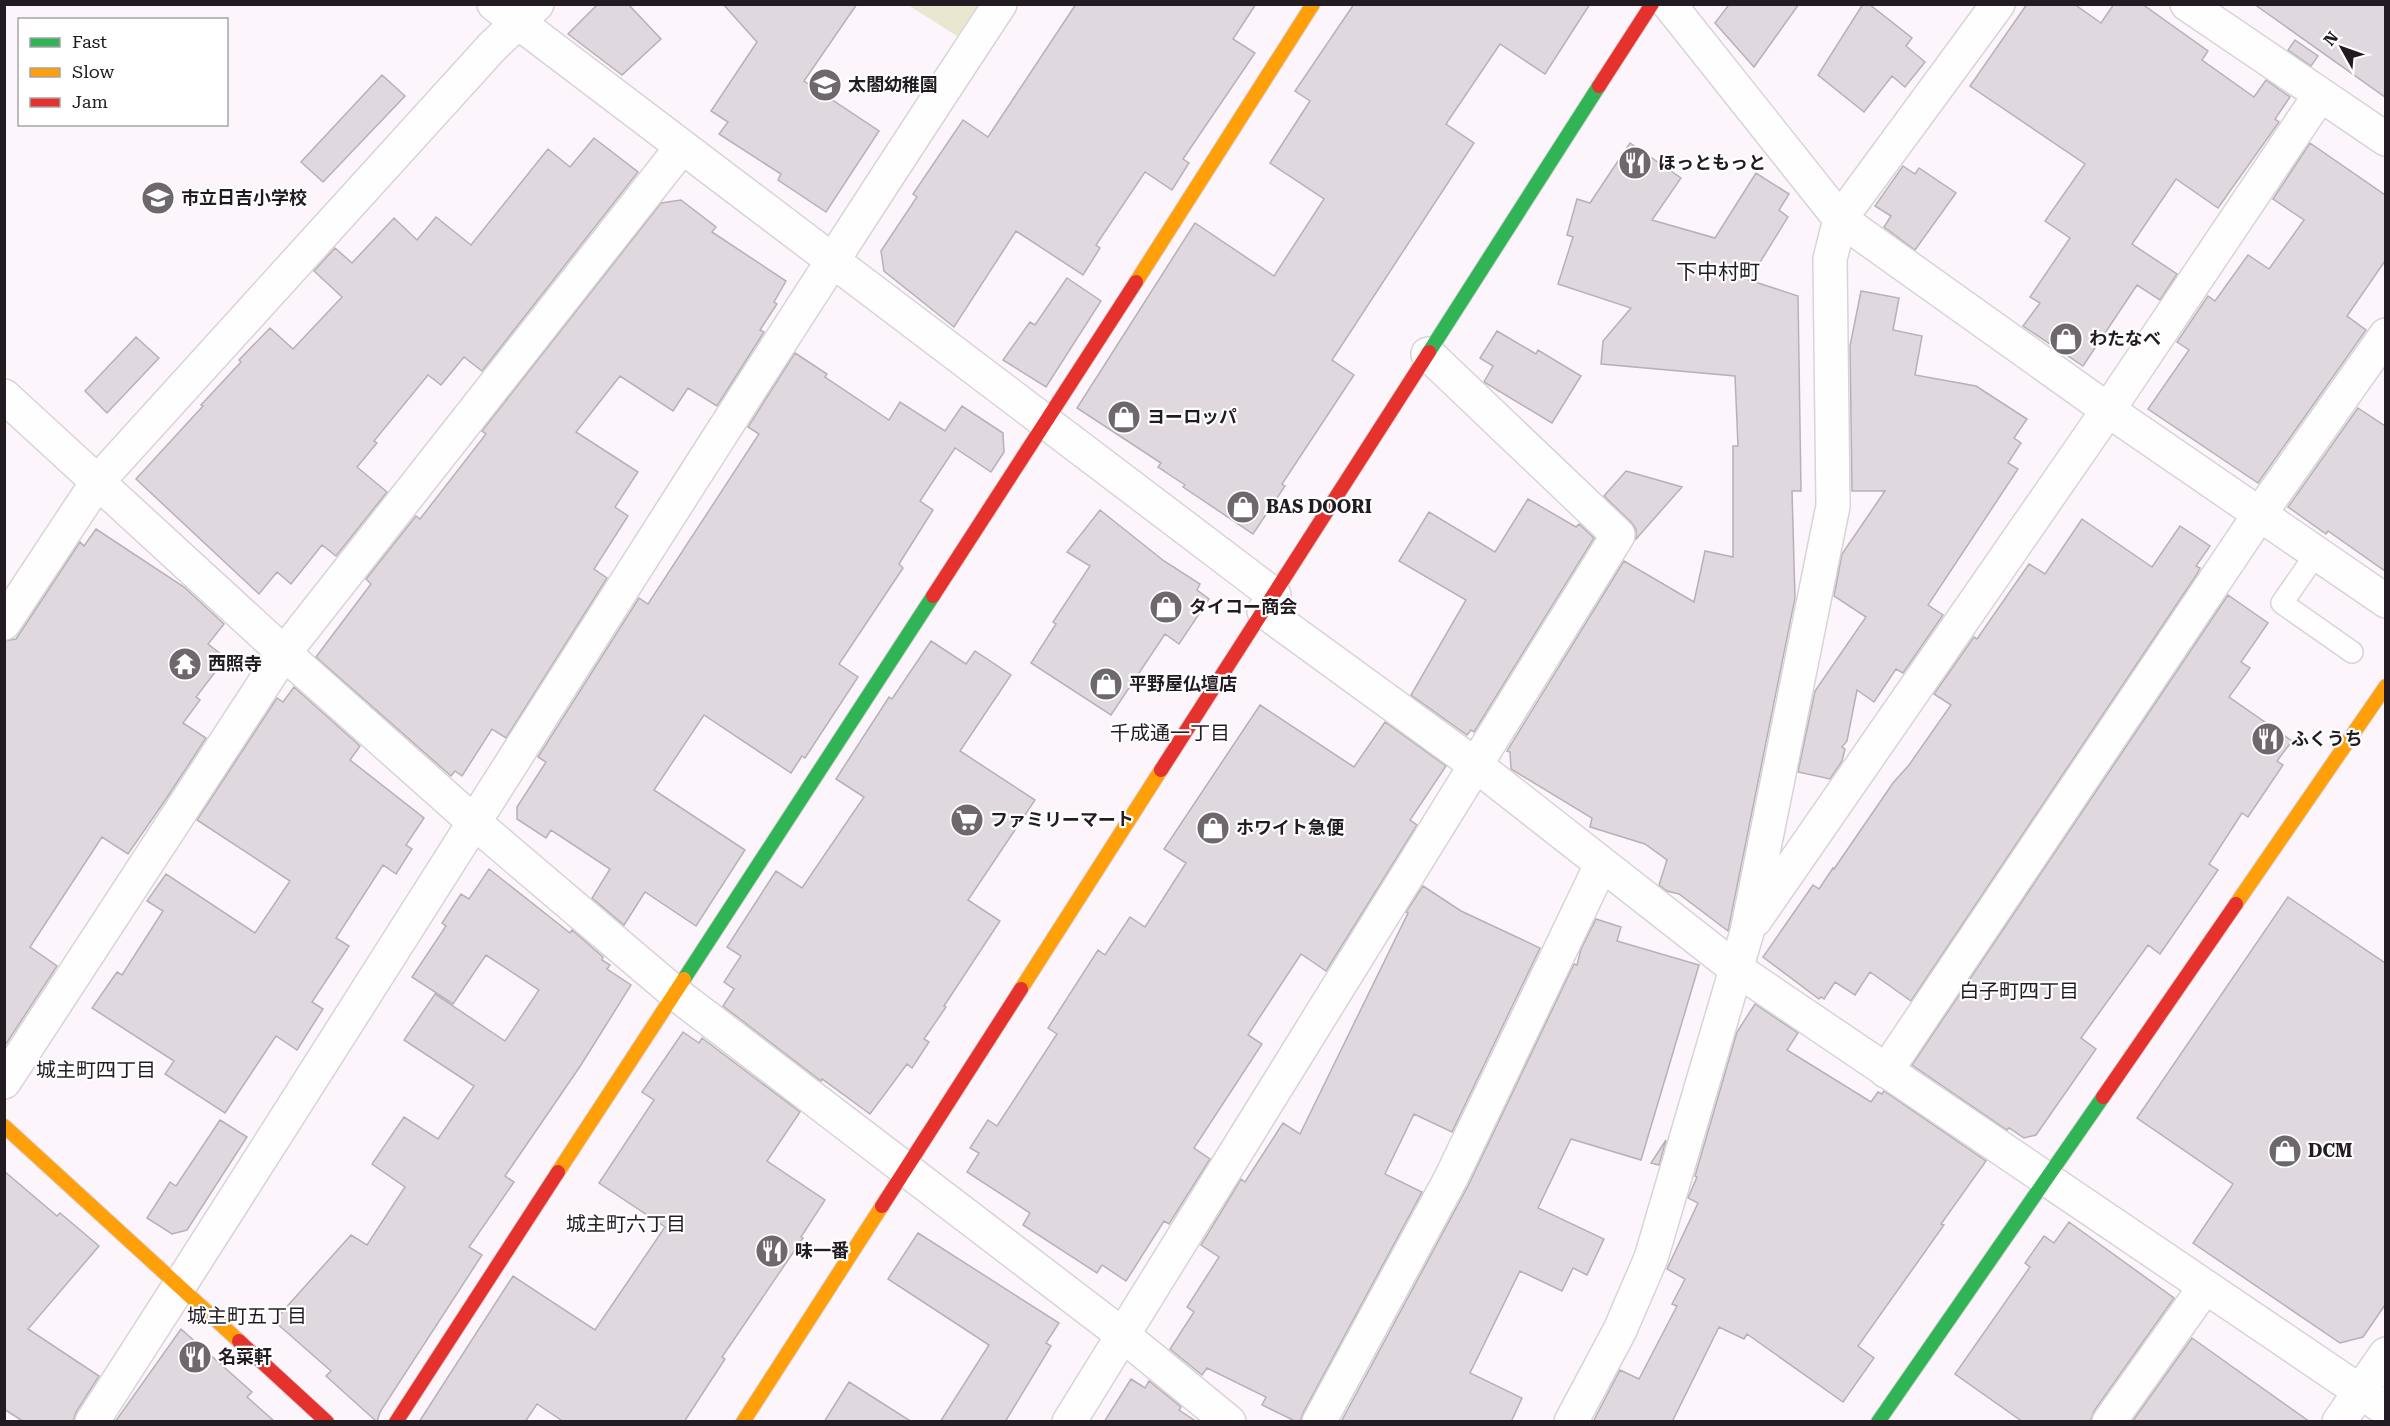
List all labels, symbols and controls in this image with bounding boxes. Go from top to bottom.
legend [18,18,228,126]
north arrow [2312,18,2372,78]
text: N [2320,28,2342,50]
text: Fast [72,31,107,52]
text: Slow [72,61,114,82]
school or university icon: 太閤幼稚園 [807,67,843,103]
place label: 太閤幼稚園 [848,74,938,95]
text: Jam [72,91,108,112]
restaurant icon: ほっともっと [1617,145,1653,181]
place label: ほっともっと [1658,152,1766,173]
school or university icon: 市立日吉小学校 [140,180,176,216]
place label: 市立日吉小学校 [181,187,307,208]
district label: 下中村町 [1676,260,1760,284]
shop icon: わたなべ [2048,321,2084,357]
place label: わたなべ [2089,328,2161,349]
shop icon: ヨーロッパ [1106,399,1142,435]
place label: ヨーロッパ [1147,406,1237,427]
shop icon: BAS DOORI [1225,489,1261,525]
place label: BAS DOORI [1266,496,1372,517]
shop icon: タイコー商会 [1148,589,1184,625]
place label: タイコー商会 [1189,596,1297,617]
temple icon: 西照寺 [167,646,203,682]
place label: 西照寺 [208,653,262,674]
shop icon: 平野屋仏壇店 [1088,666,1124,702]
place label: 平野屋仏壇店 [1129,673,1237,694]
district label: 千成通一丁目 [1110,721,1230,745]
restaurant icon: ふくうち [2250,721,2286,757]
place label: ふくうち [2291,728,2363,749]
supermarket icon: ファミリーマート [949,802,985,838]
place label: ファミリーマート [990,809,1134,830]
shop icon: ホワイト急便 [1195,810,1231,846]
place label: ホワイト急便 [1236,817,1345,838]
district label: 白子町四丁目 [1959,979,2079,1003]
district label: 城主町四丁目 [36,1058,156,1082]
shop icon: DCM [2267,1133,2303,1169]
place label: DCM [2308,1140,2353,1161]
district label: 城主町六丁目 [566,1212,686,1236]
restaurant icon: 味一番 [754,1233,790,1269]
place label: 味一番 [795,1240,849,1261]
district label: 城主町五丁目 [187,1304,307,1328]
restaurant icon: 名菜軒 [177,1339,213,1375]
place label: 名菜軒 [218,1346,272,1367]

